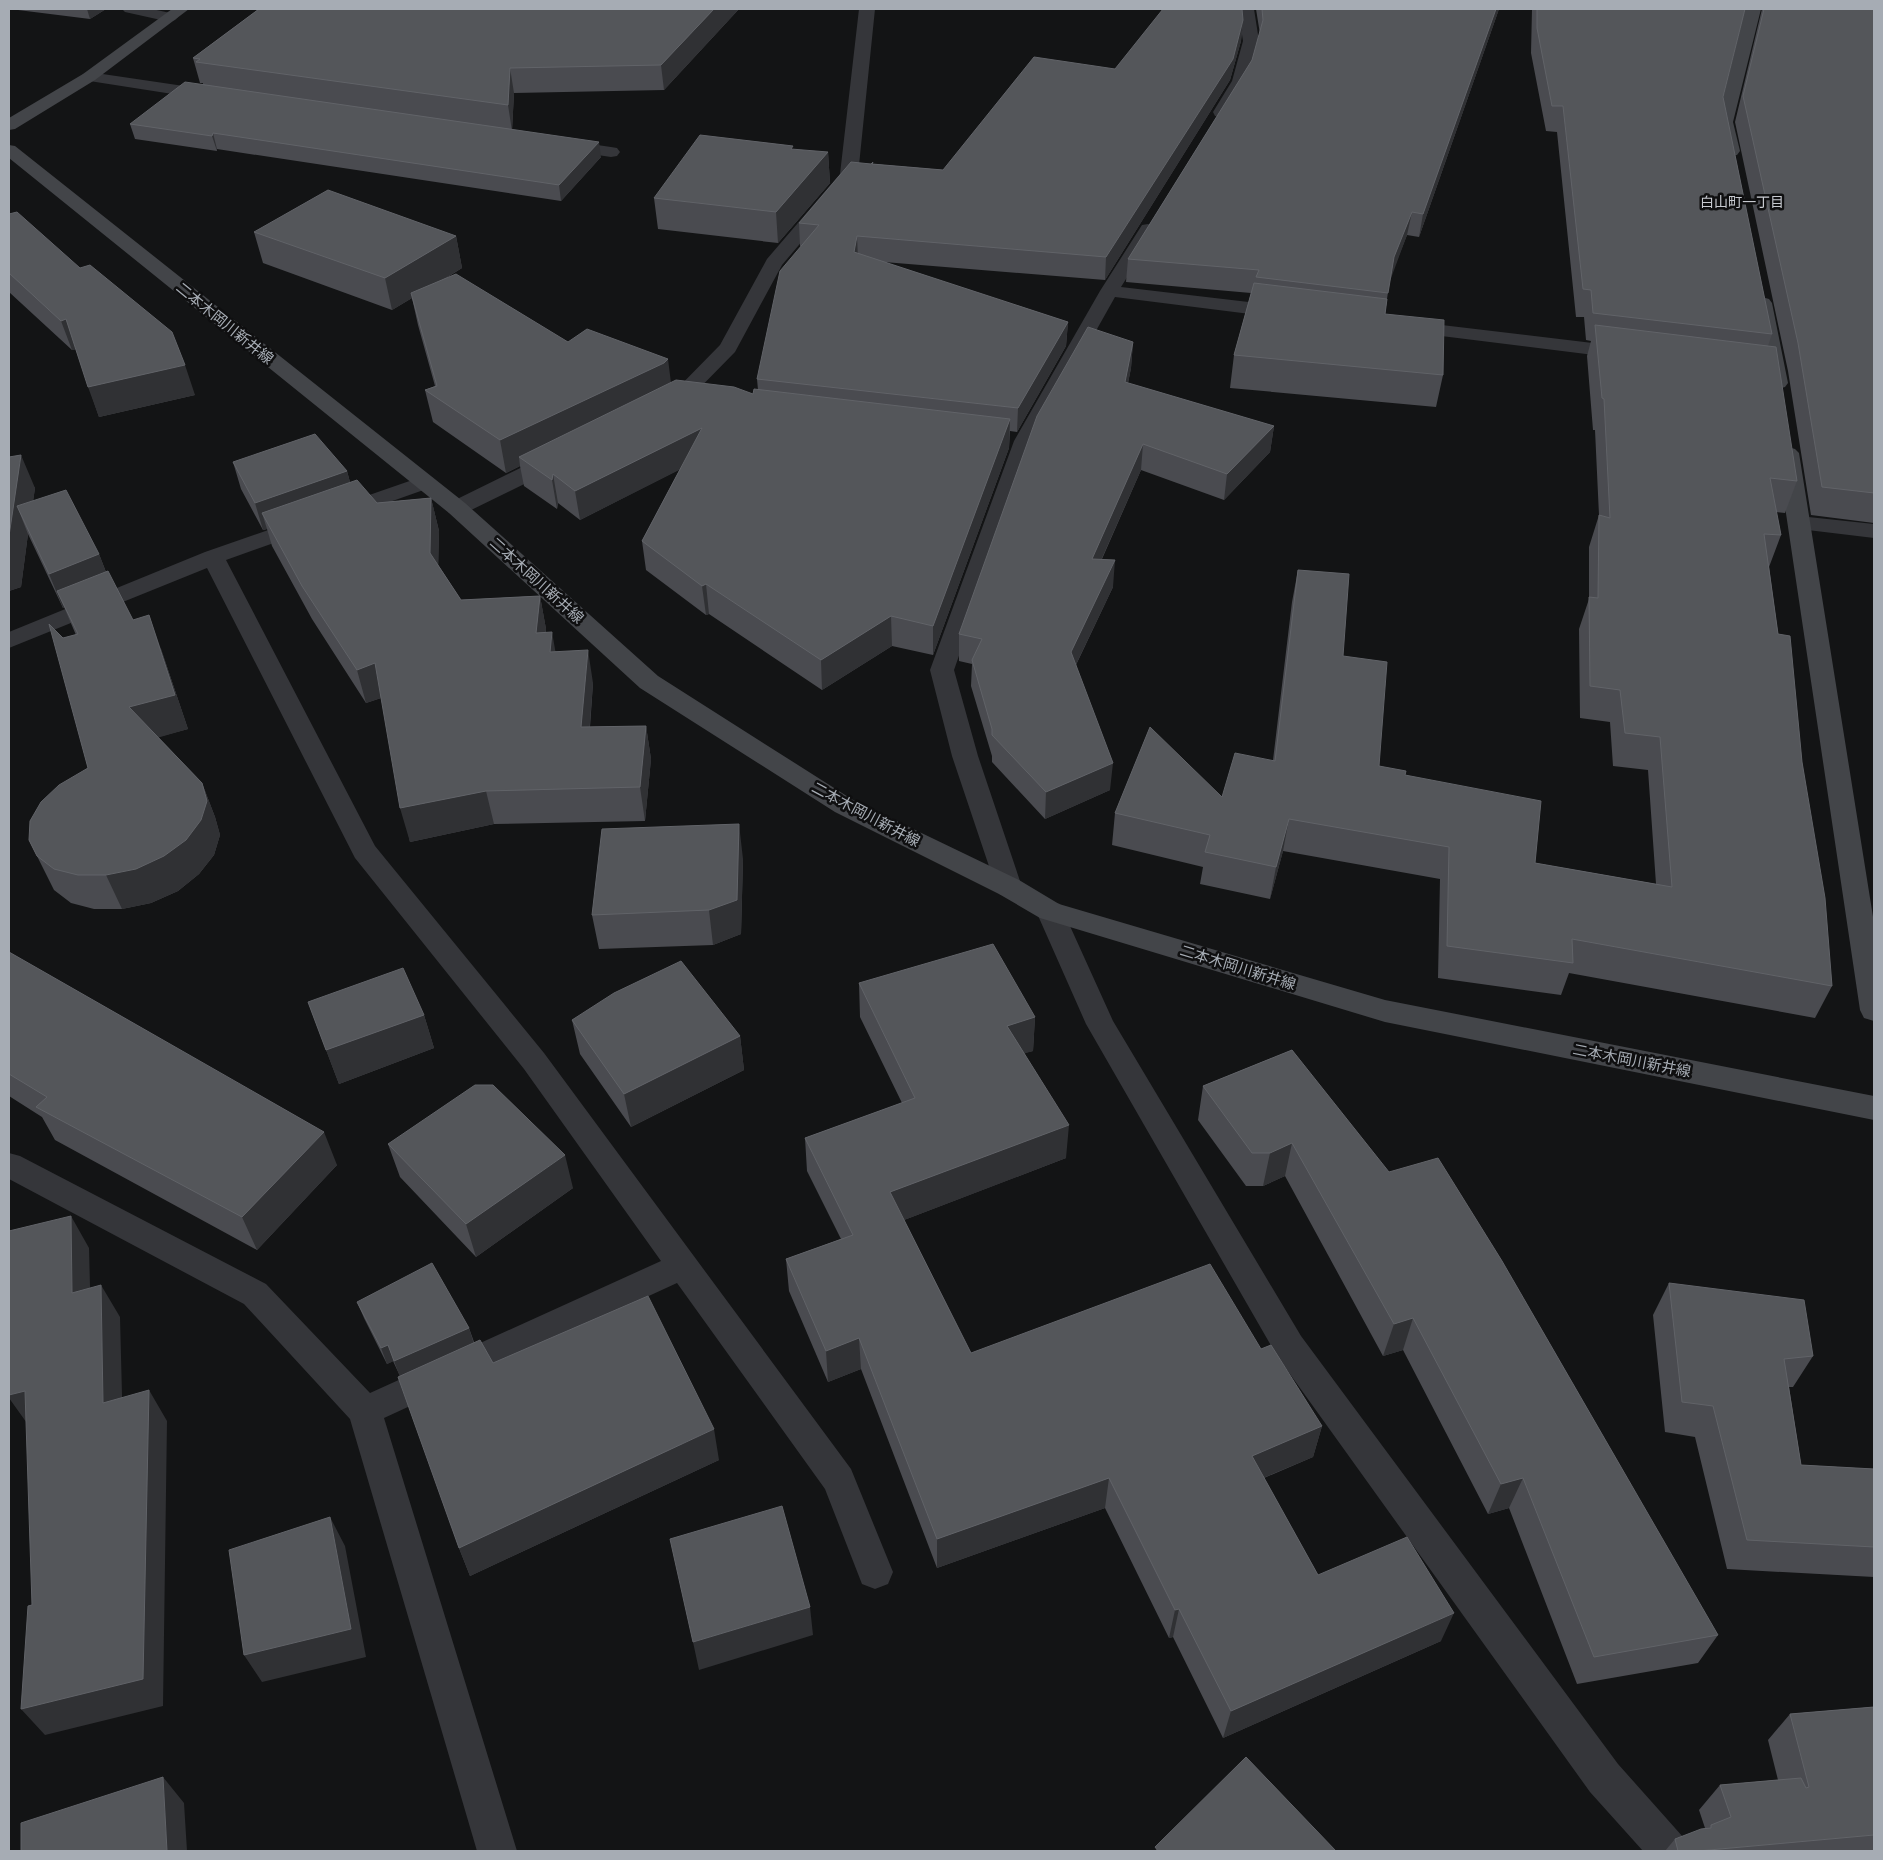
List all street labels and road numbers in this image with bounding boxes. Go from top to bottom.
street label: 二本木岡川新井線 [172,278,278,368]
street label: 二本木岡川新井線 [486,533,588,627]
street label: 二本木岡川新井線 [809,777,923,851]
street label: 二本木岡川新井線 [1178,940,1298,994]
street label: 二本木岡川新井線 [1571,1039,1693,1081]

